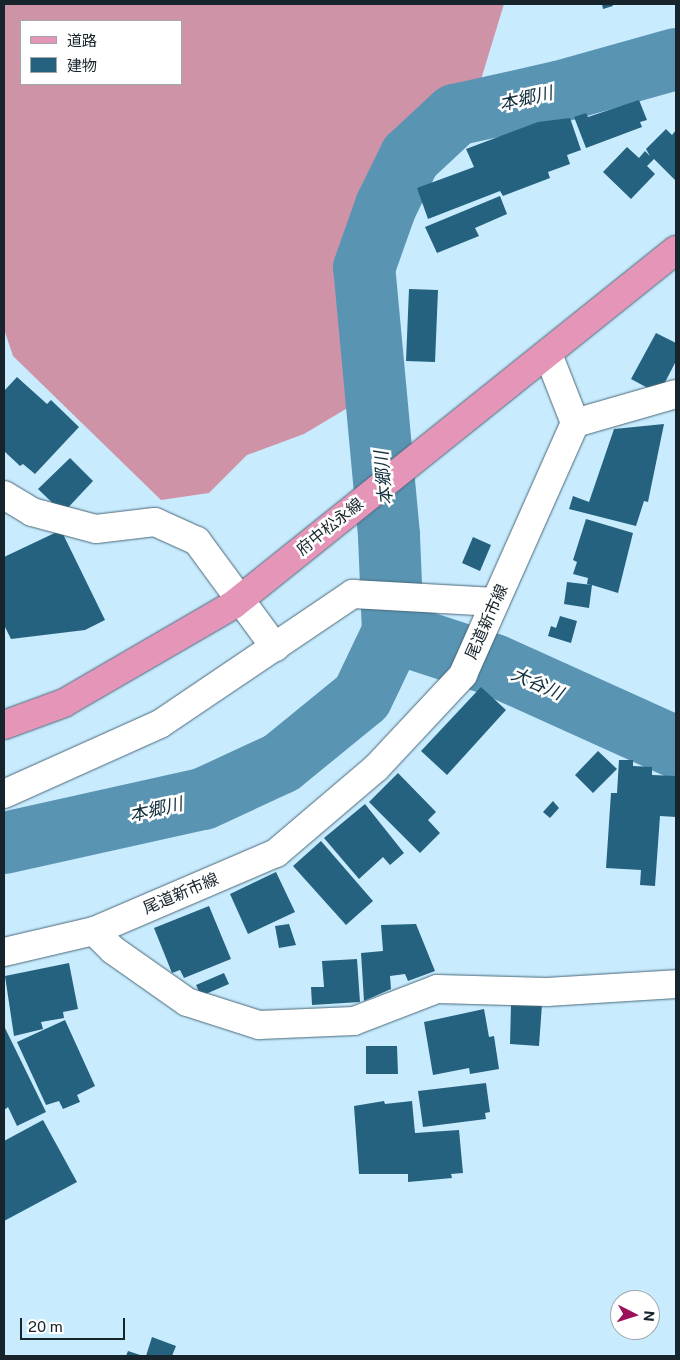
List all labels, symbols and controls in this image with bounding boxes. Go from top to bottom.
legend [20,20,182,85]
text: 道路 [67,32,97,49]
text: 建物 [67,57,97,74]
water label: 本郷川 [497,82,555,116]
water label: 本郷川 [371,450,397,506]
street label: 府中松永線 [293,494,367,560]
street label: 尾道新市線 [462,582,512,662]
water label: 大谷川 [508,663,566,705]
water label: 本郷川 [127,793,185,827]
street label: 尾道新市線 [140,870,222,918]
north arrow [610,1290,660,1340]
scale bar [22,1308,128,1340]
text: N [641,1310,657,1322]
text: 20 m [28,1318,63,1335]

